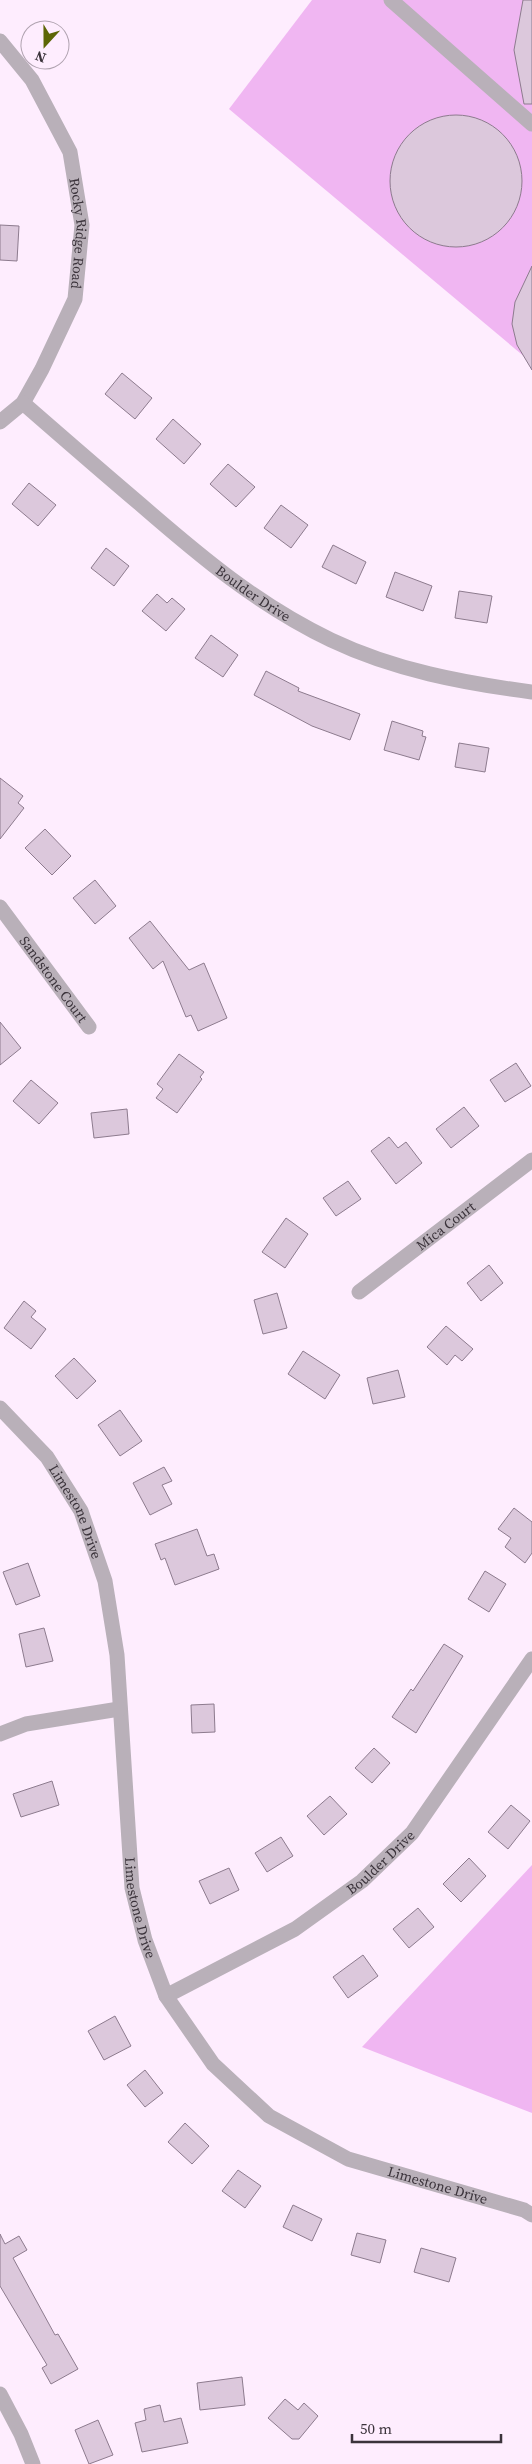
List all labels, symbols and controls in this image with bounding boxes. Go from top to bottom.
north arrow [20,20,70,70]
text: N [32,46,49,68]
street label: Rocky Ridge Road [64,176,92,290]
street label: Boulder Drive [212,561,294,626]
street label: Sandstone Court [15,932,93,1027]
street label: Mica Court [412,1197,480,1255]
street label: Limestone Drive [44,1461,107,1561]
street label: Boulder Drive [342,1826,419,1899]
street label: Limestone Drive [120,1857,161,1961]
street label: Limestone Drive [385,2161,490,2209]
scale bar [352,2412,501,2444]
text: 50 m [360,2418,392,2439]

